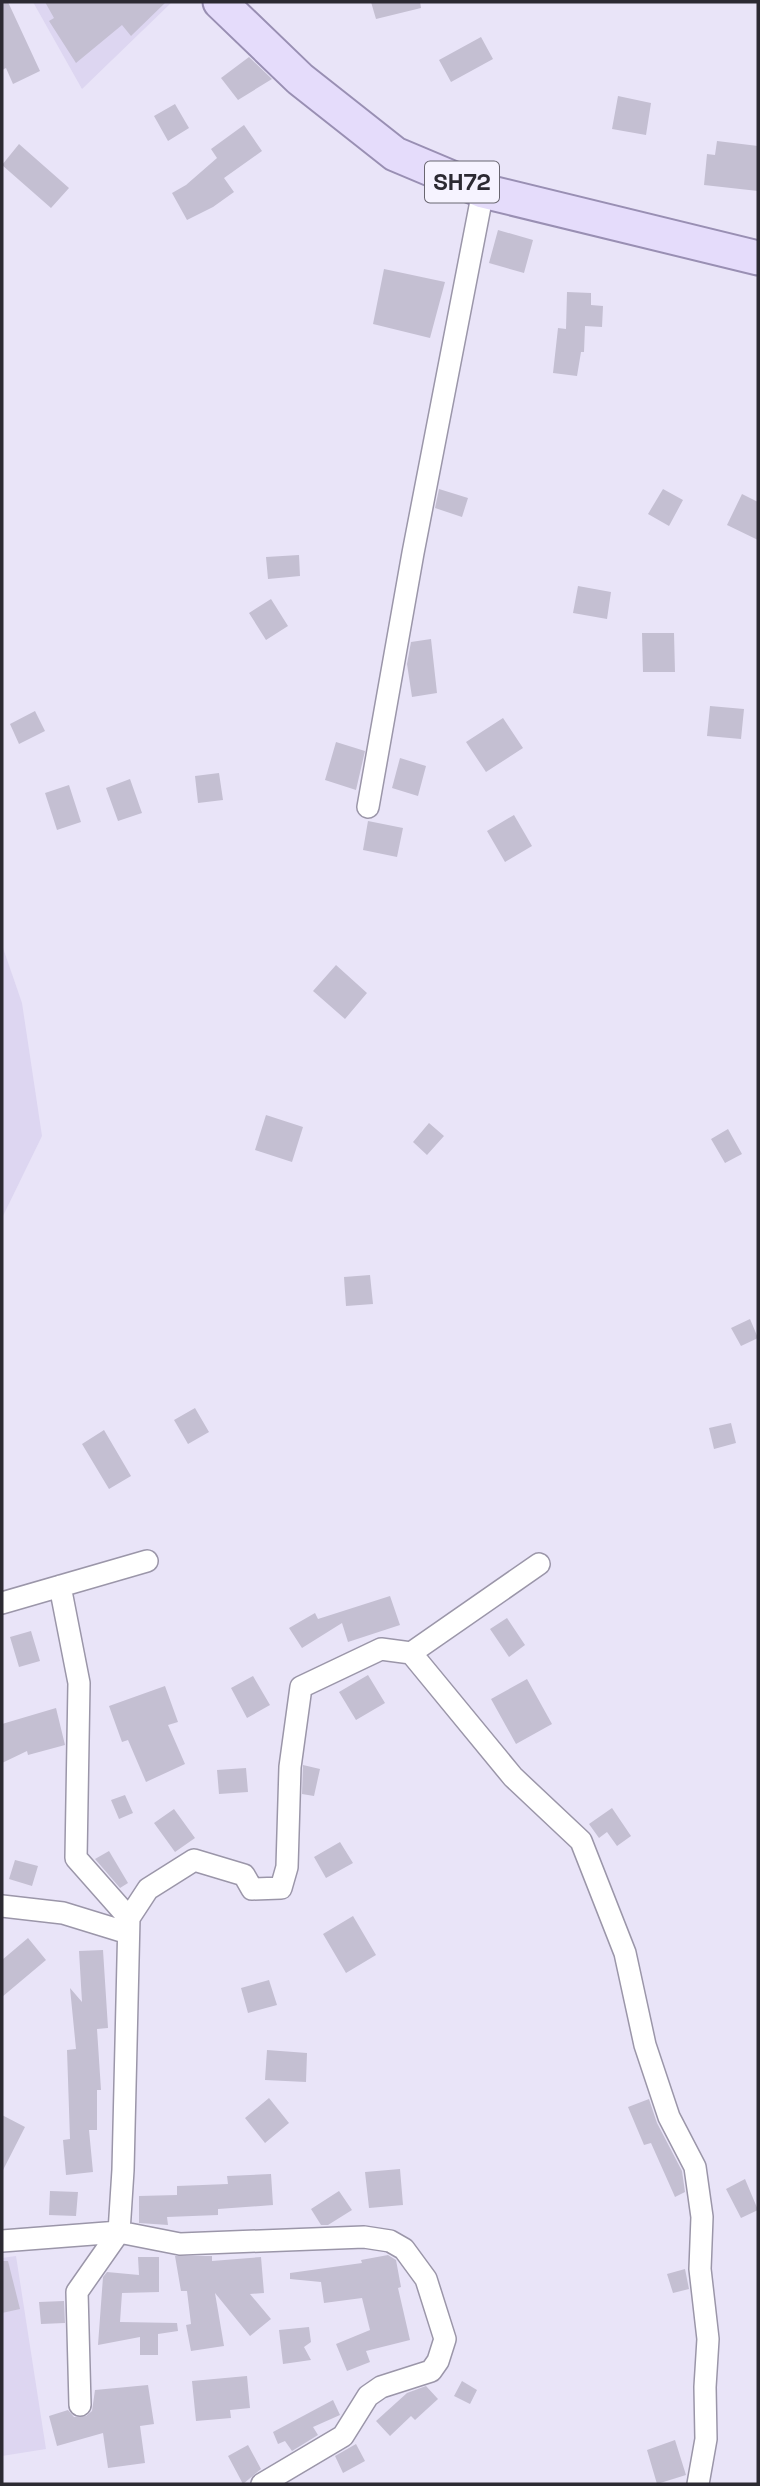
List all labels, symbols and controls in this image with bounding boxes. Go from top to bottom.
road number: SH72 [425,162,499,202]

